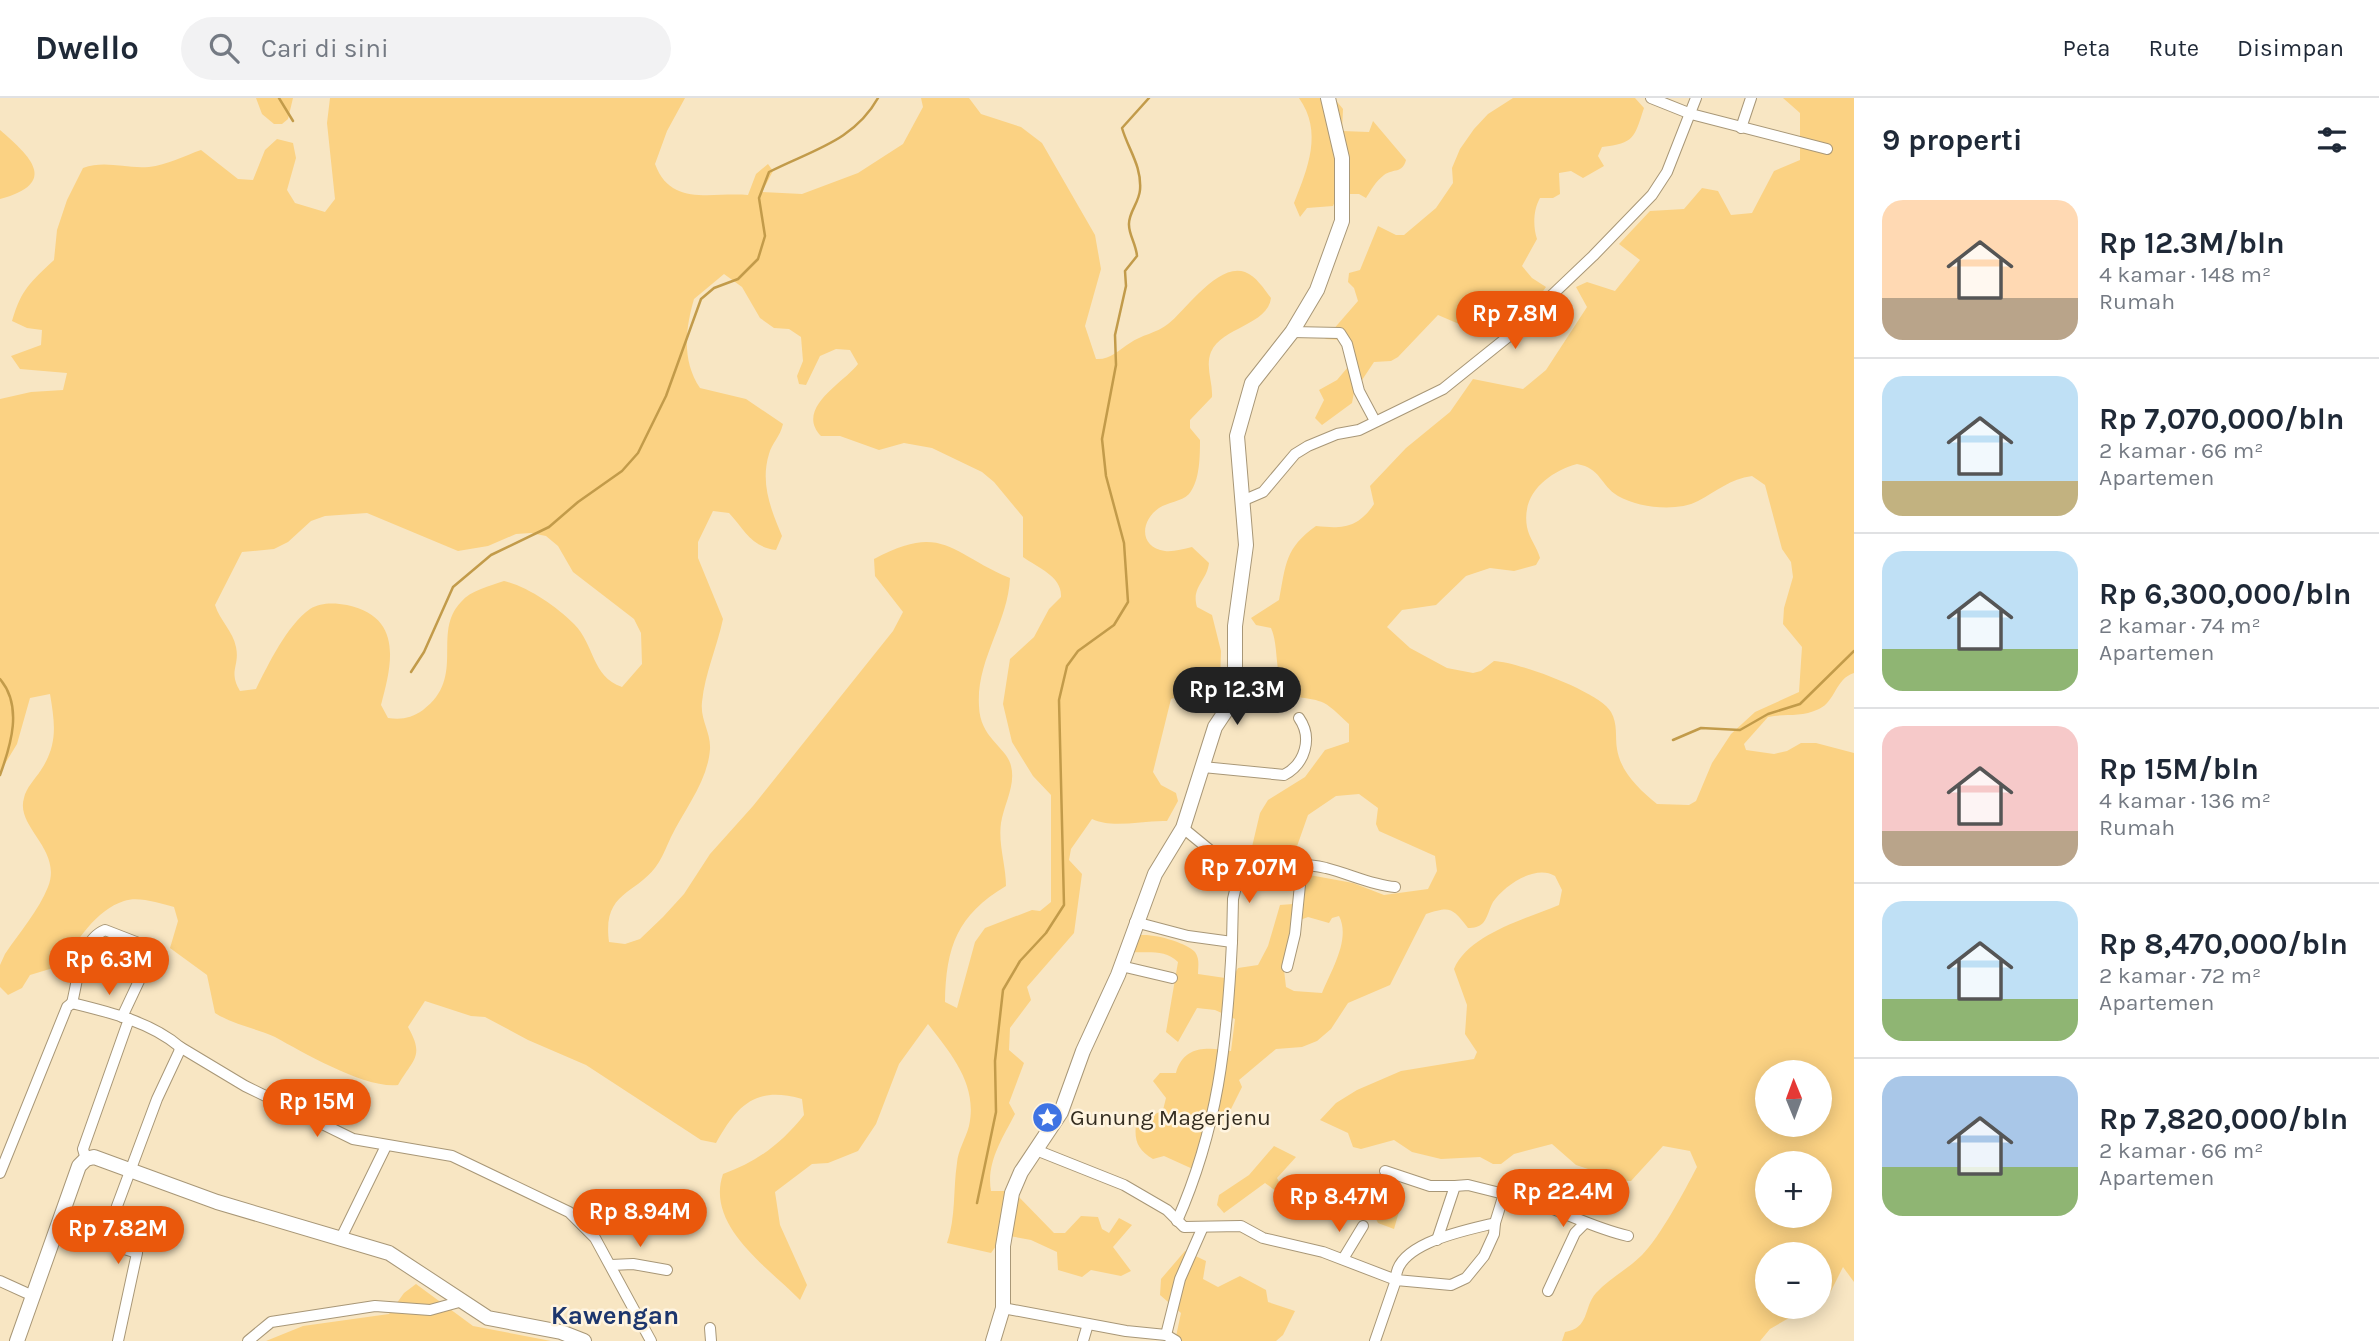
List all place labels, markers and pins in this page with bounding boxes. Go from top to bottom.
pin: Rp 7.8M [1450,292,1580,351]
pin: Rp 12.3M [1165,668,1309,727]
pin: Rp 7.07M [1177,846,1321,905]
pin: Rp 6.3M [44,937,174,997]
pin: Rp 15M [260,1080,374,1139]
place icon: Gunung Magerjenu [1030,1100,1064,1134]
place label: Gunung Magerjenu [1070,1104,1271,1131]
pin: Rp 22.4M [1491,1170,1635,1229]
pin: Rp 8.47M [1267,1174,1411,1234]
pin: Rp 8.94M [568,1190,712,1249]
pin: Rp 7.82M [46,1206,190,1266]

